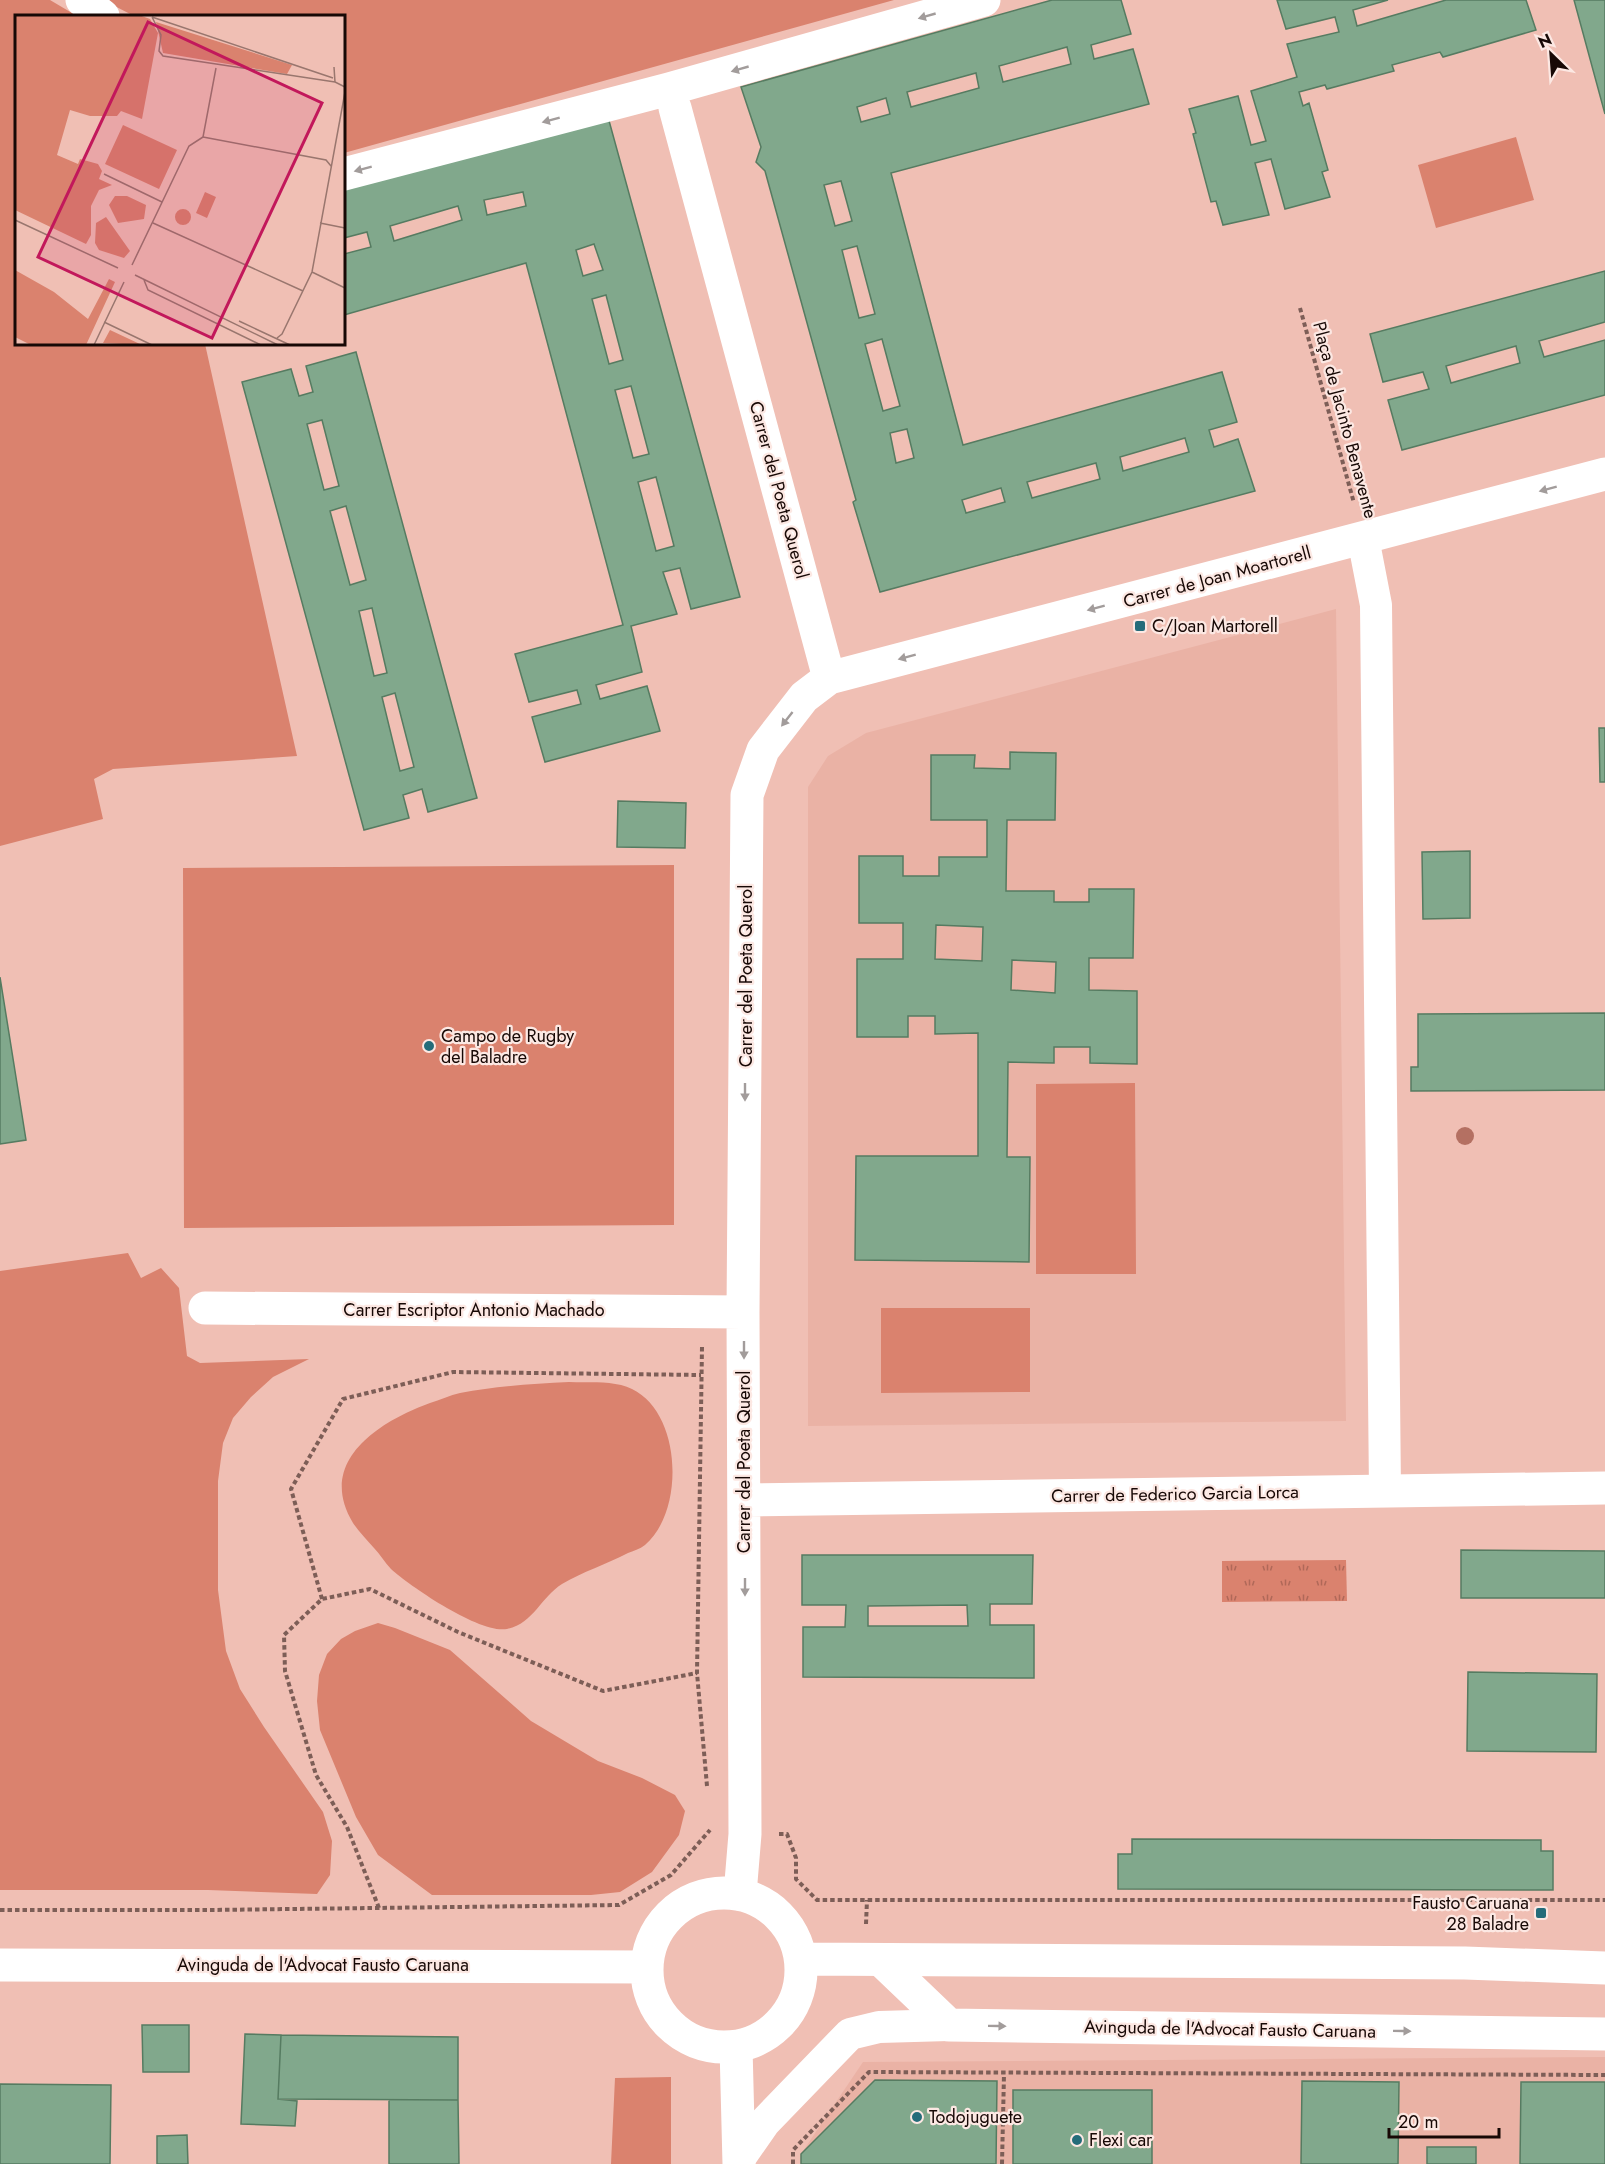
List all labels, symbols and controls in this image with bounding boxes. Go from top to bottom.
one-way arrow [918,12,936,21]
inset map [15,15,345,345]
north arrow [1521,24,1581,84]
text: N [1534,28,1555,54]
one-way arrow [731,65,749,74]
one-way arrow [542,115,561,125]
one-way arrow [354,165,372,175]
street label: Plaça de Jacinto Benavente [1306,319,1384,521]
street label: Carrer del Poeta Querol [743,398,815,582]
one-way arrow [1539,485,1558,495]
street label: Carrer de Joan Moartorell [1120,539,1314,615]
one-way arrow [1087,604,1105,613]
place label: C/Joan Martorell [1152,613,1278,639]
marker: C/Joan Martorell [1133,619,1147,633]
one-way arrow [898,653,916,663]
one-way arrow [782,711,794,726]
street label: Carrer del Poeta Querol [733,885,759,1067]
place label: Campo de Rugby del Baladre [441,1023,574,1070]
marker: Campo de Rugby del Baladre [422,1039,436,1053]
one-way arrow [740,1082,750,1101]
street label: Carrer Escriptor Antonio Machado [343,1297,605,1323]
one-way arrow [739,1340,749,1359]
street label: Carrer del Poeta Querol [731,1371,757,1553]
street label: Carrer de Federico Garcia Lorca [1051,1479,1299,1509]
one-way arrow [740,1577,750,1596]
place label: Fausto Caruana 28 Baladre [1412,1890,1529,1937]
marker: Fausto Caruana 28 Baladre [1534,1906,1548,1920]
street label: Avinguda de l'Advocat Fausto Caruana [177,1952,469,1978]
street label: Avinguda de l'Advocat Fausto Caruana [1084,2013,1376,2045]
one-way arrow [988,2021,1007,2030]
one-way arrow [1393,2026,1412,2036]
scale bar [1389,2101,1498,2139]
place label: Todojuguete [929,2104,1022,2130]
text: 20 m [1398,2109,1438,2135]
marker: Todojuguete [910,2110,924,2124]
place label: Flexi car [1089,2127,1153,2153]
marker: Flexi car [1070,2133,1084,2147]

